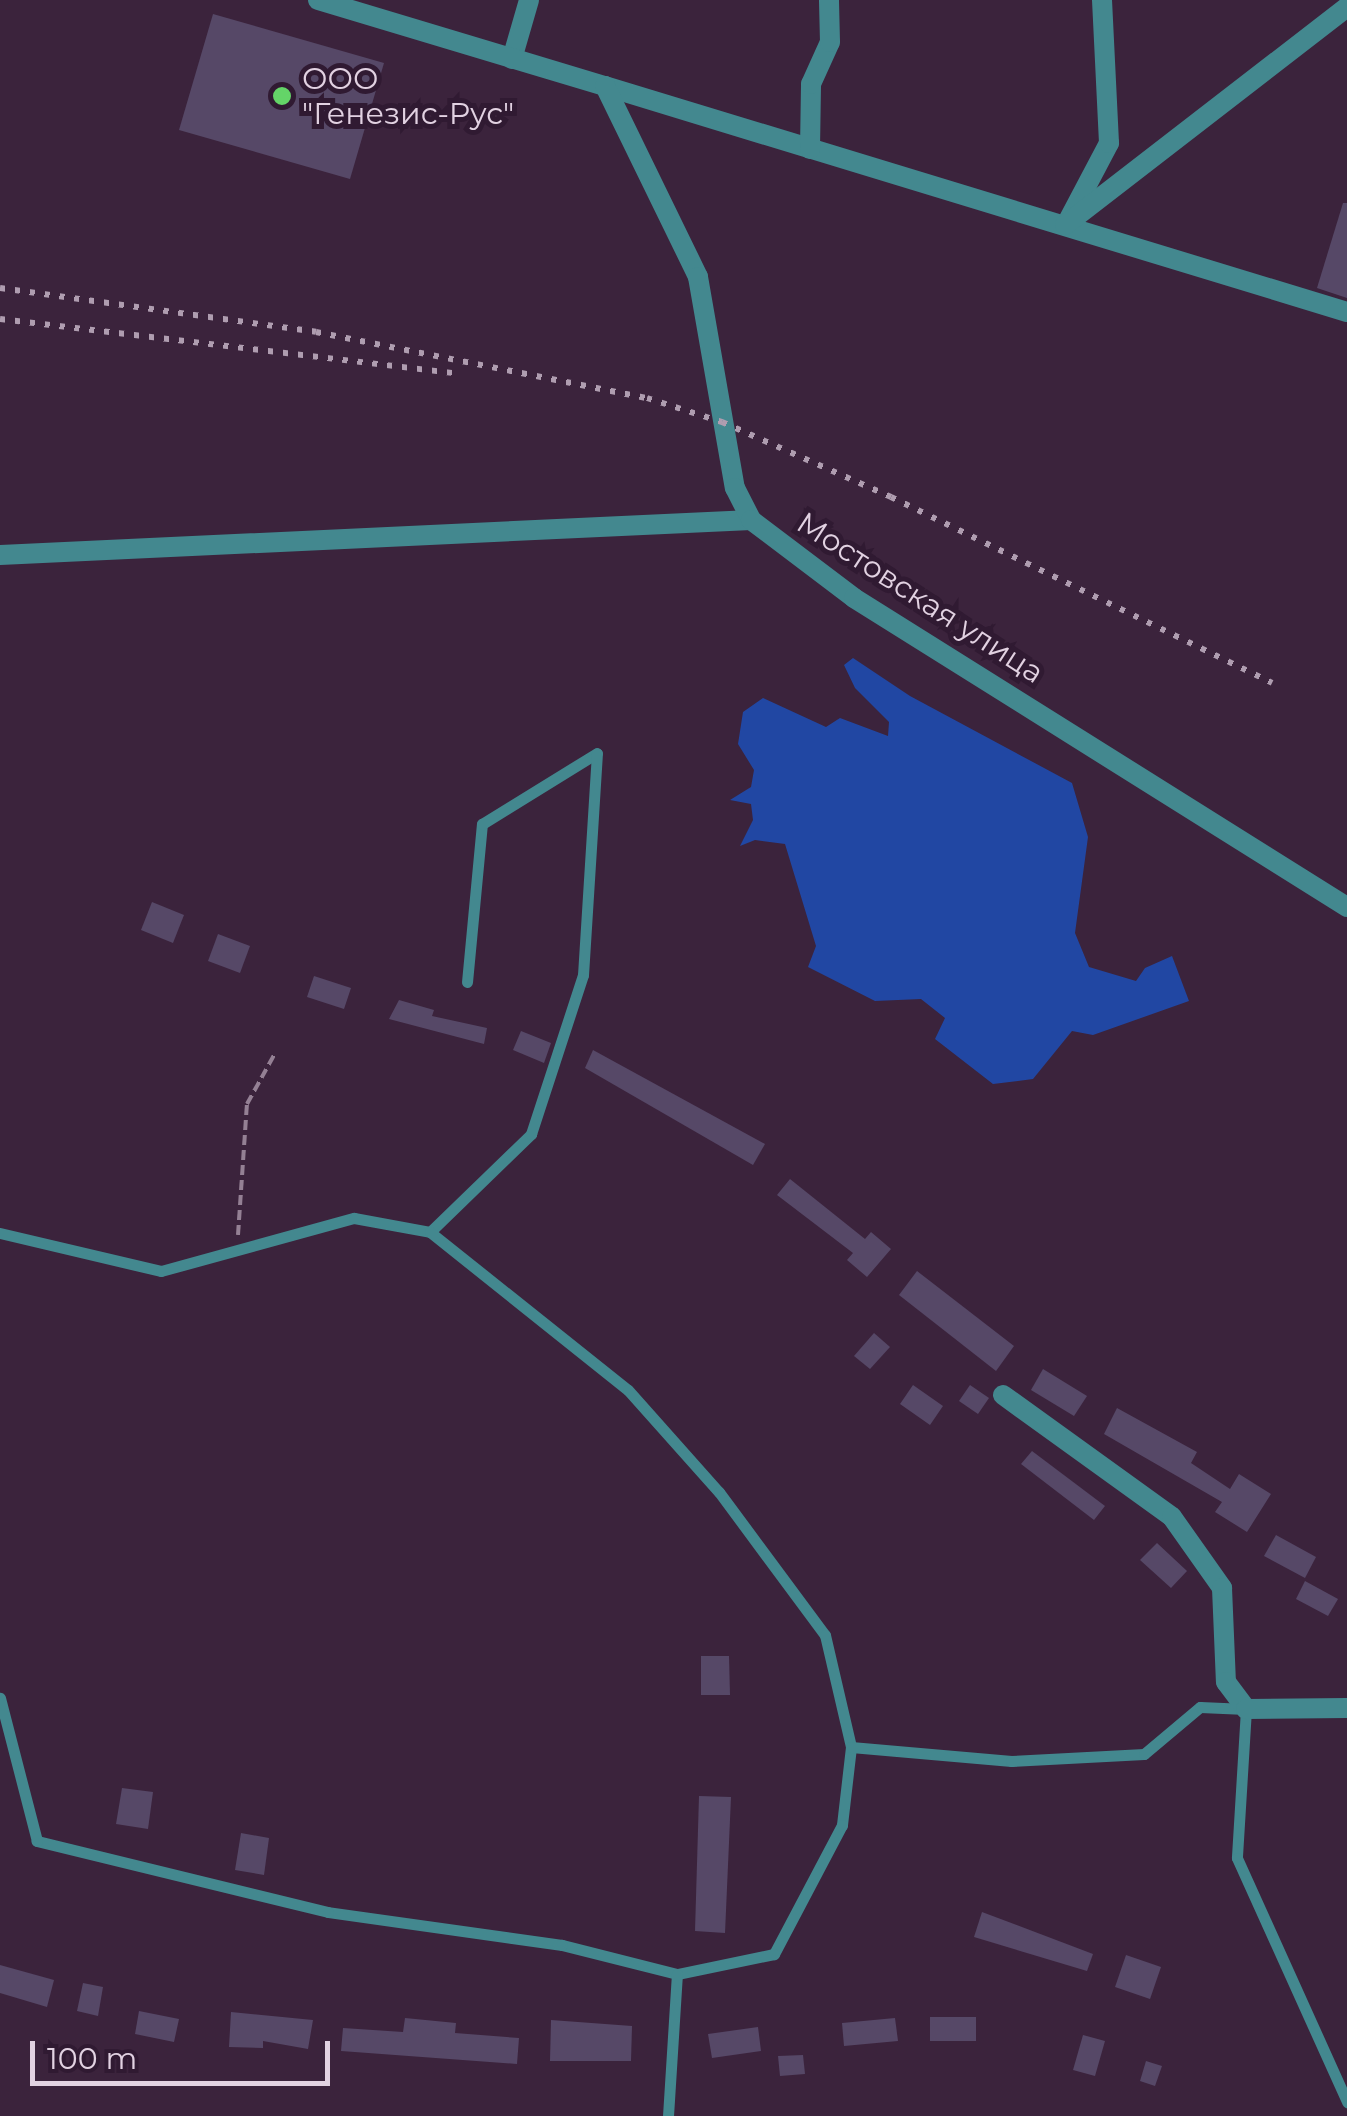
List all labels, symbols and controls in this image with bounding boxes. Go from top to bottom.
place label: ООО "Генезис-Рус" [302,61,514,132]
marker: ООО "Генезис-Рус" [271,85,293,107]
street label: Мостовская улица [790,505,1050,691]
scale bar [35,2021,335,2083]
text: 100 m [47,2040,137,2077]

